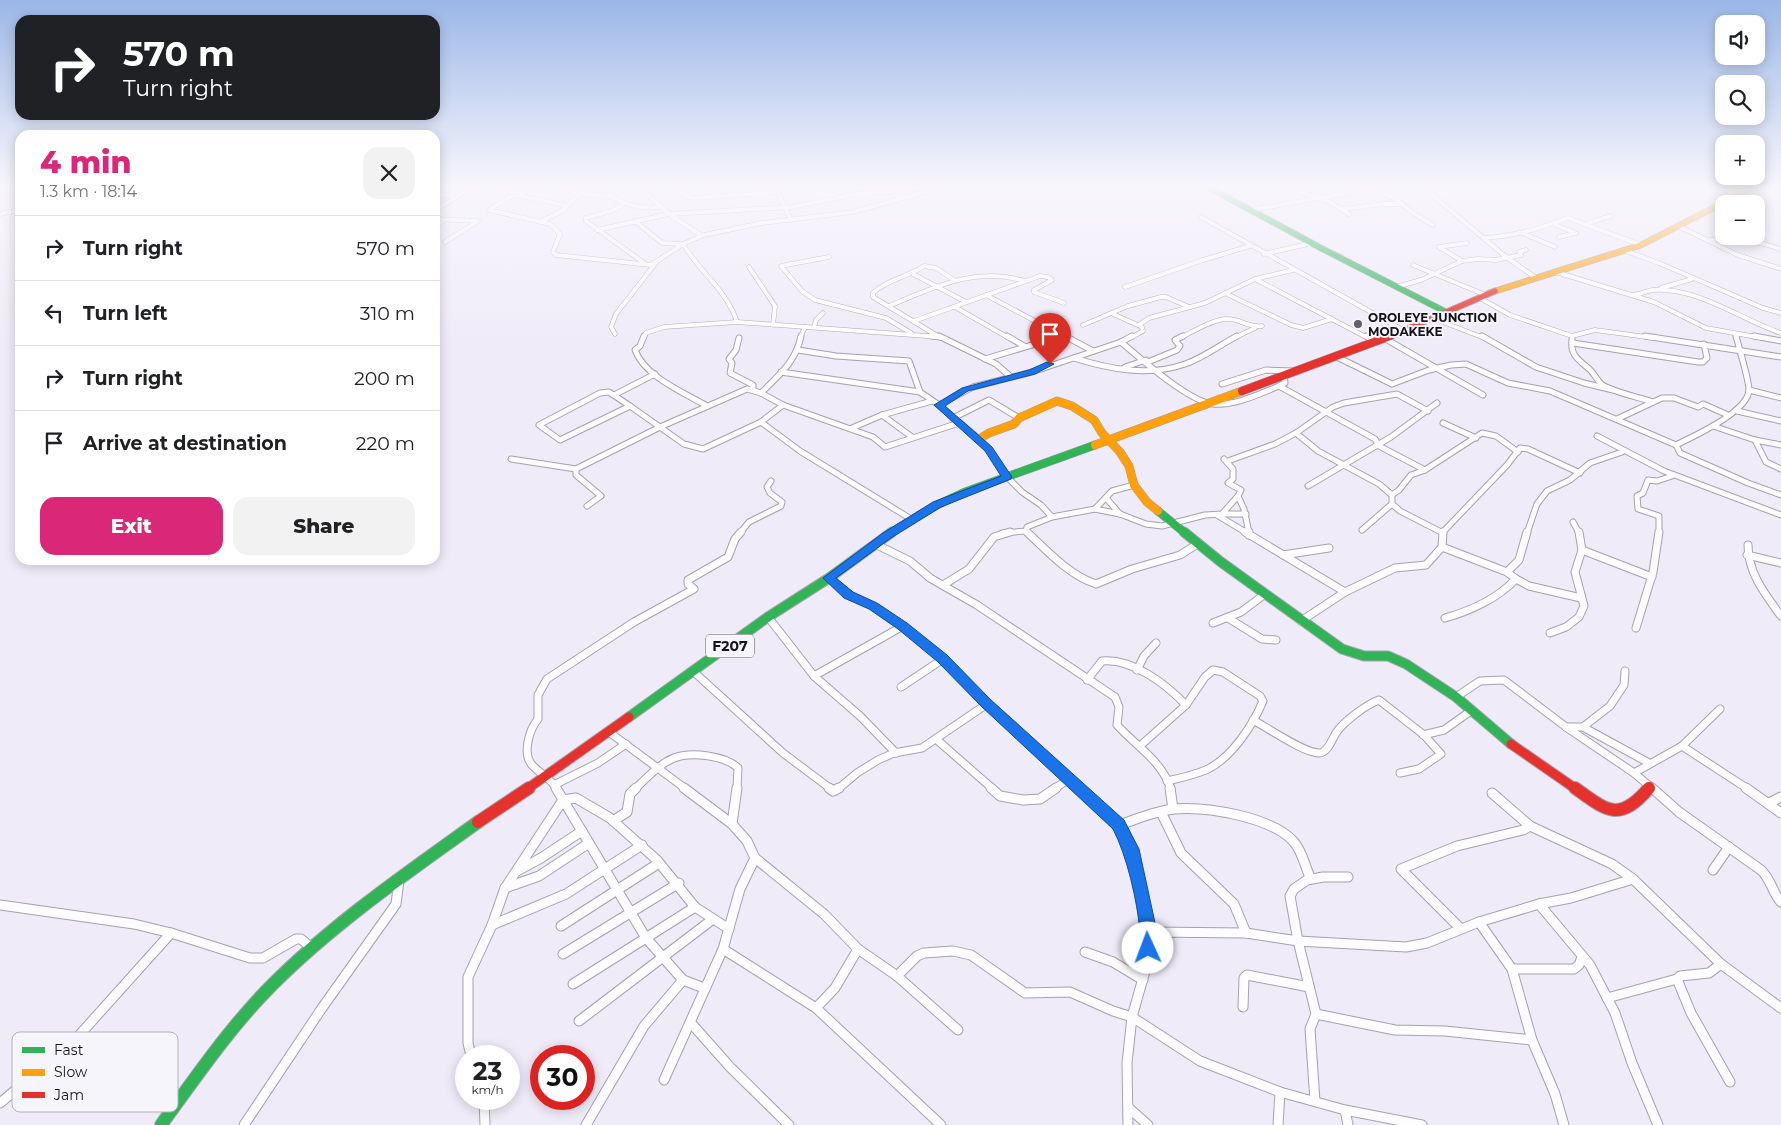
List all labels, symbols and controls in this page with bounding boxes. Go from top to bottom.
map controls [1715,15,1765,245]
button: sound [1715,15,1765,65]
text: 570 m [123,32,235,75]
icon: right [40,35,105,100]
text: Turn right [123,75,233,102]
button: search [1715,75,1765,125]
button: + [1715,135,1765,185]
text: 4 min [40,144,131,181]
button: close [363,147,415,199]
text: 1.3 km · 18:14 [40,182,137,201]
button: − [1715,195,1765,245]
icon: right [40,234,68,262]
text: Turn right [83,237,183,260]
text: 570 m [356,237,415,260]
icon: left [40,299,68,327]
text: Turn left [83,302,168,325]
text: 310 m [360,302,415,325]
place label: OROLEYE JUNCTION MODAKEKE [1368,310,1497,339]
pin [1029,313,1071,364]
marker: OROLEYE JUNCTION MODAKEKE [1352,318,1364,330]
icon: arrive [1036,320,1064,348]
icon: right [40,364,68,392]
text: Turn right [83,367,183,390]
text: 200 m [354,367,415,390]
icon: arrive [40,429,68,457]
text: Arrive at destination [83,432,287,455]
text: 220 m [356,432,415,455]
button: Exit [40,497,223,555]
button: Share [233,497,415,555]
road number: F207 [706,634,754,658]
position arrow [1121,921,1173,973]
legend [12,1032,178,1112]
text: Fast [54,1041,84,1059]
speed limit sign: 30 [530,1045,595,1110]
text: 23 [473,1056,502,1086]
text: Slow [54,1063,88,1081]
text: km/h [471,1082,504,1097]
text: Jam [53,1086,84,1104]

